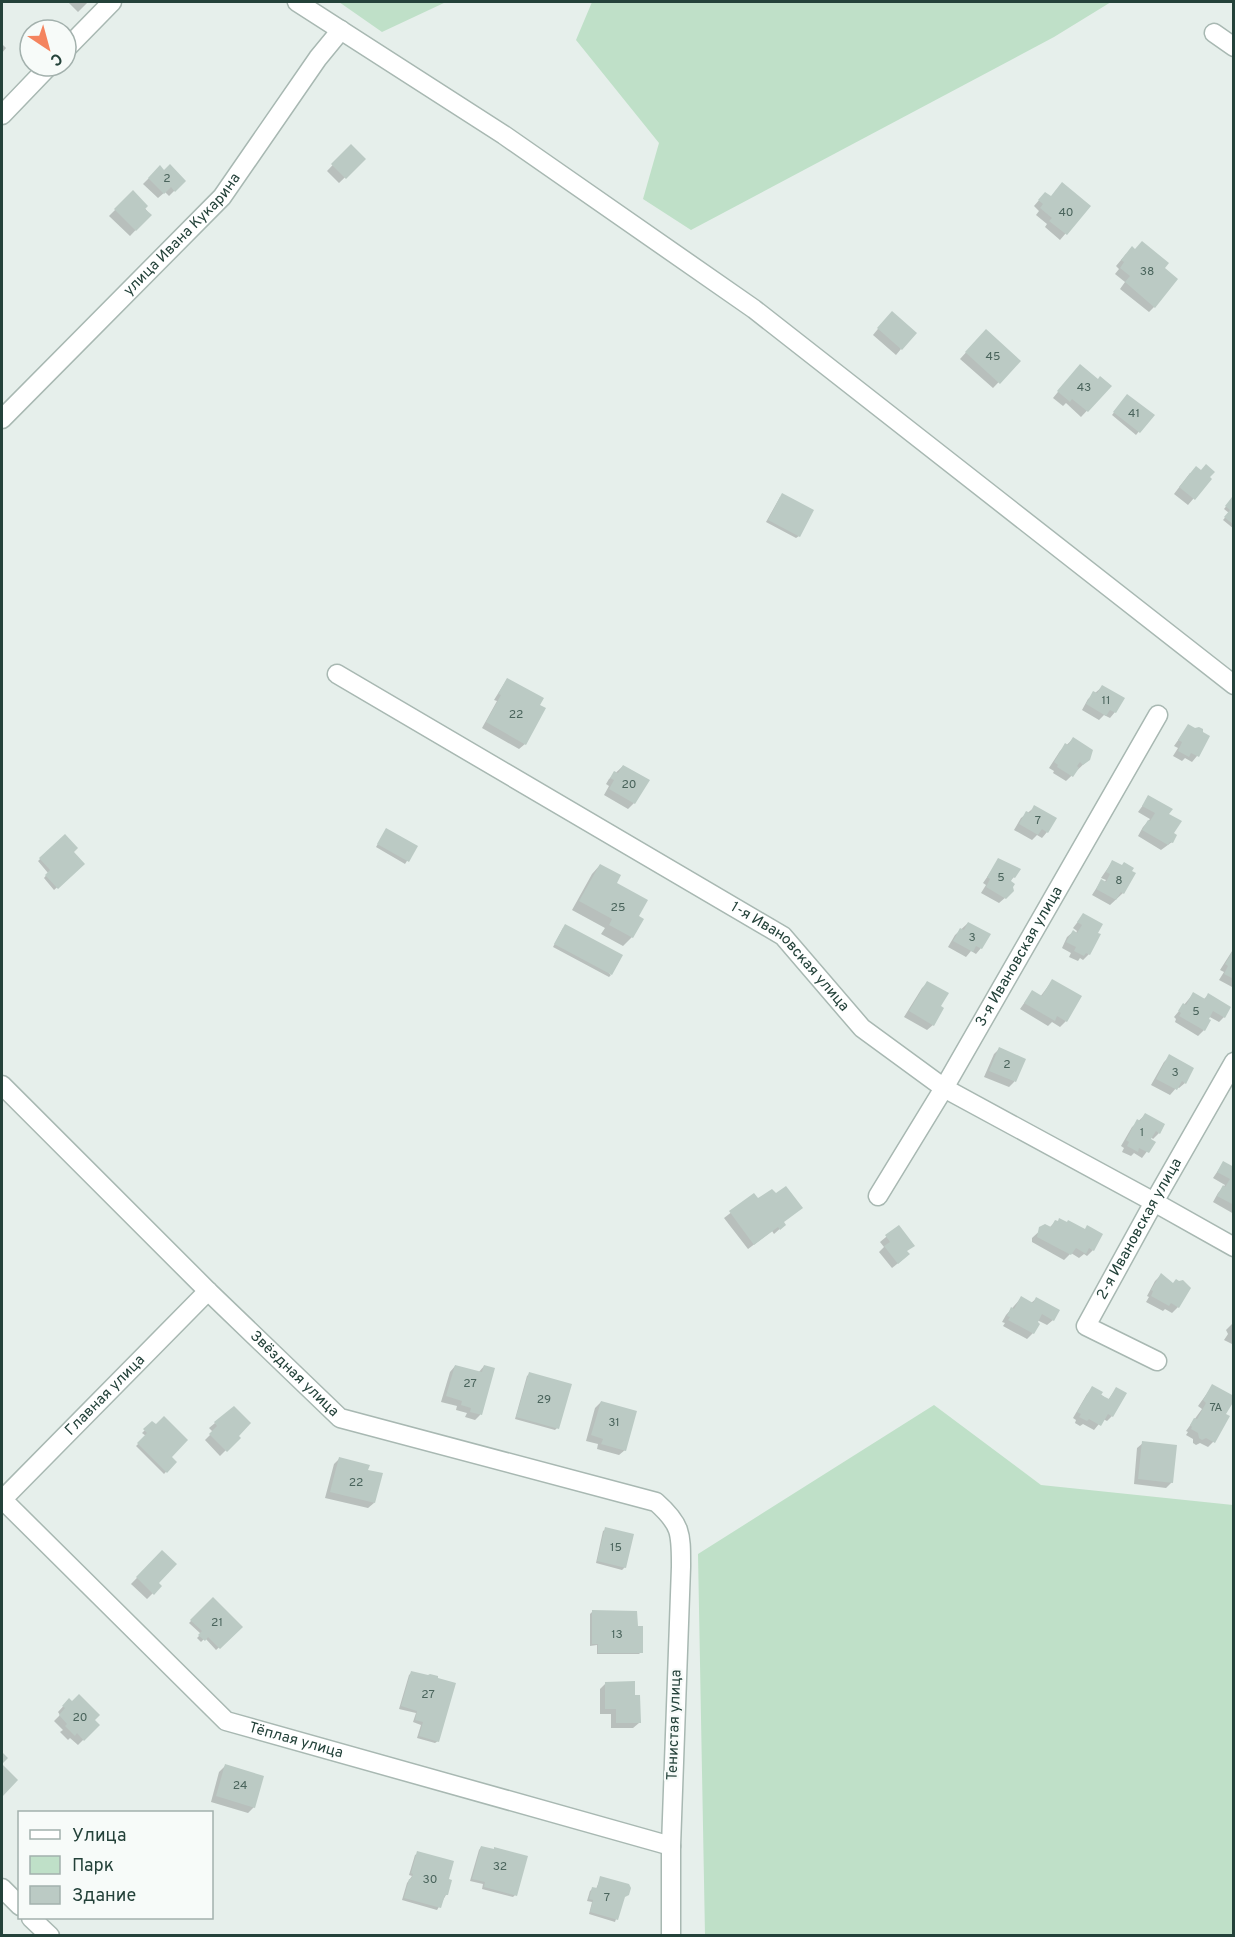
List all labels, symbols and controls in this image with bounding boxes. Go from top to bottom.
north arrow [18,18,78,78]
text: С [46,47,66,70]
street label: улица Ивана Кукарина [120,170,245,300]
house number: 2 [163,171,171,187]
house number: 40 [1058,205,1074,221]
house number: 38 [1140,264,1154,280]
house number: 45 [986,349,1000,365]
house number: 43 [1077,380,1091,396]
house number: 41 [1128,406,1140,422]
house number: 11 [1102,693,1110,709]
house number: 22 [509,707,523,723]
house number: 20 [621,777,637,793]
house number: 7 [1035,813,1041,829]
house number: 5 [997,870,1005,886]
house number: 8 [1115,873,1123,889]
street label: 3-я Ивановская улица [972,883,1067,1030]
street label: 1-я Ивановская улица [727,898,853,1016]
house number: 25 [611,900,625,916]
house number: 3 [968,930,976,946]
house number: 5 [1192,1004,1200,1020]
house number: 2 [1003,1057,1011,1073]
house number: 3 [1171,1065,1179,1081]
house number: 1 [1140,1125,1144,1141]
street label: 2-я Ивановская улица [1093,1155,1187,1303]
street label: Звёздная улица [246,1327,343,1421]
street label: Главная улица [61,1351,149,1440]
house number: 27 [463,1376,477,1392]
house number: 29 [537,1392,551,1408]
house number: 7А [1209,1400,1223,1416]
house number: 31 [608,1415,620,1431]
house number: 22 [349,1475,363,1491]
house number: 15 [610,1540,622,1556]
house number: 21 [211,1615,223,1631]
house number: 13 [611,1627,623,1643]
street label: Тенистая улица [664,1669,686,1781]
house number: 27 [421,1687,435,1703]
house number: 20 [72,1710,88,1726]
street label: Тёплая улица [247,1718,345,1763]
house number: 24 [233,1778,247,1794]
legend [18,1811,213,1919]
text: Улица [72,1825,126,1848]
text: Парк [72,1855,114,1878]
house number: 32 [493,1859,507,1875]
house number: 30 [423,1872,437,1888]
text: Здание [72,1885,136,1908]
house number: 7 [604,1890,610,1906]

